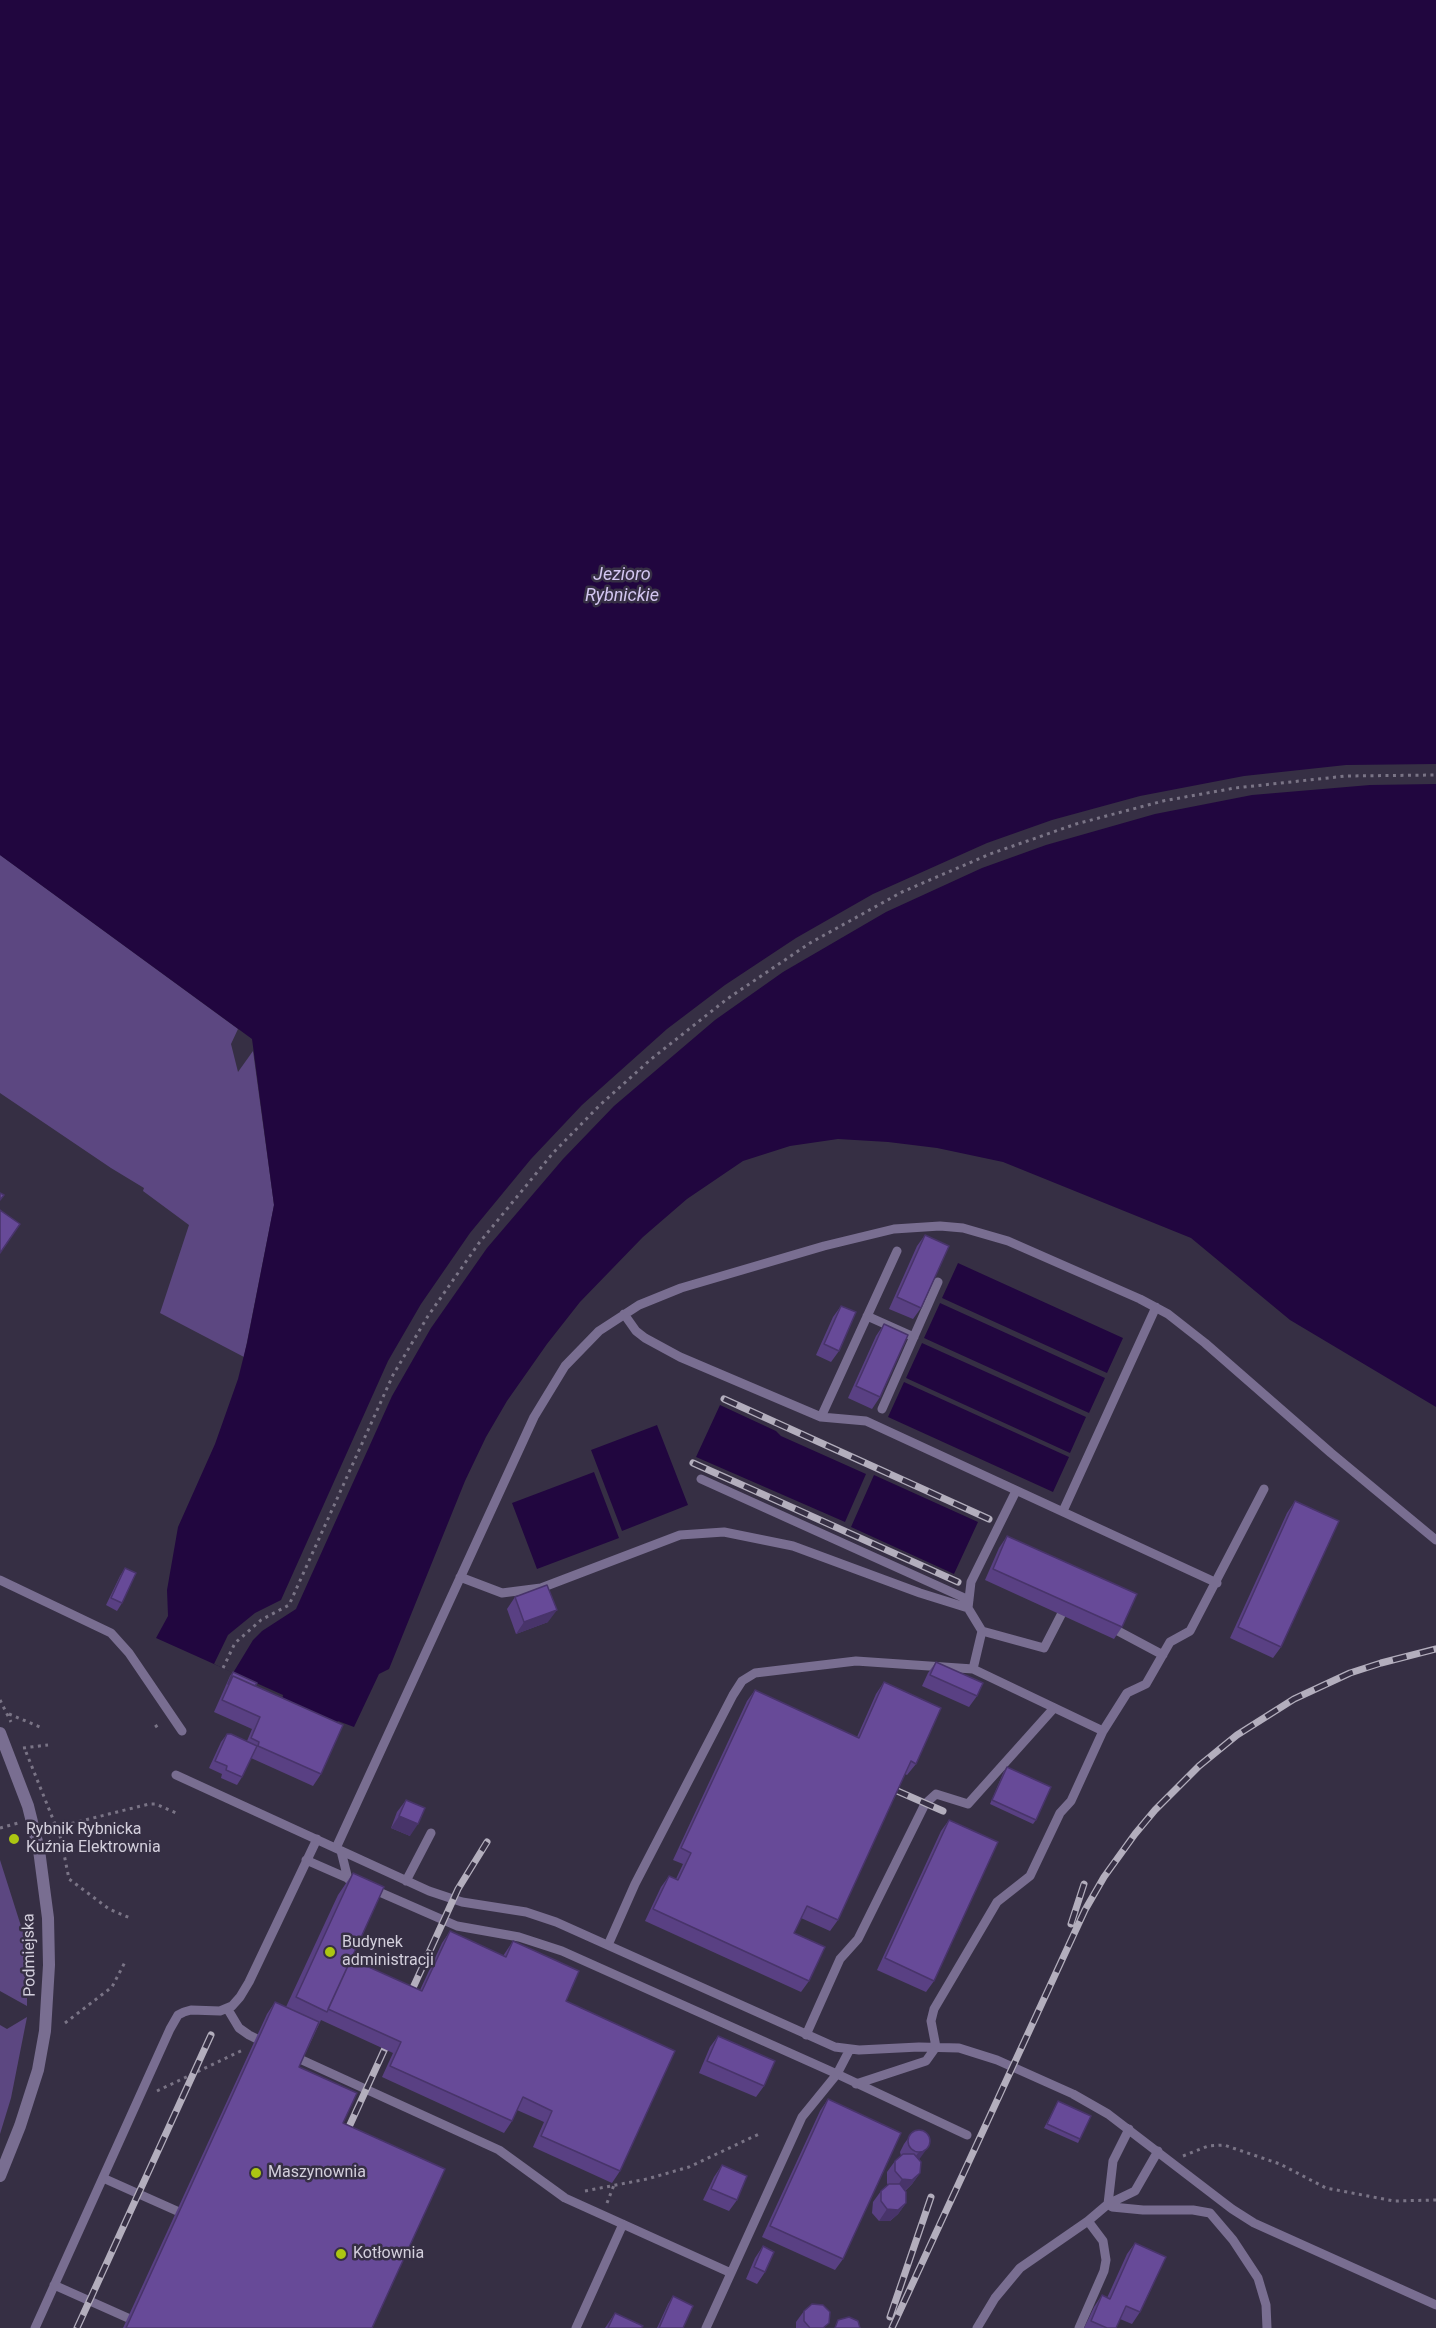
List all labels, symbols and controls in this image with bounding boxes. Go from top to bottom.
water label: Jezioro Rybnickie [585,564,659,606]
place label: Rybnik Rybnicka Kuźnia Elektrownia [26,1820,161,1858]
marker: Rybnik Rybnicka Kuźnia Elektrownia [7,1832,21,1846]
street label: Podmiejska [20,1913,40,1997]
place label: Budynek administracji [342,1933,434,1971]
marker: Budynek administracji [323,1945,337,1959]
place label: Maszynownia [268,2163,366,2183]
marker: Maszynownia [249,2166,263,2180]
place label: Kotłownia [353,2244,424,2264]
marker: Kotłownia [334,2247,348,2261]

